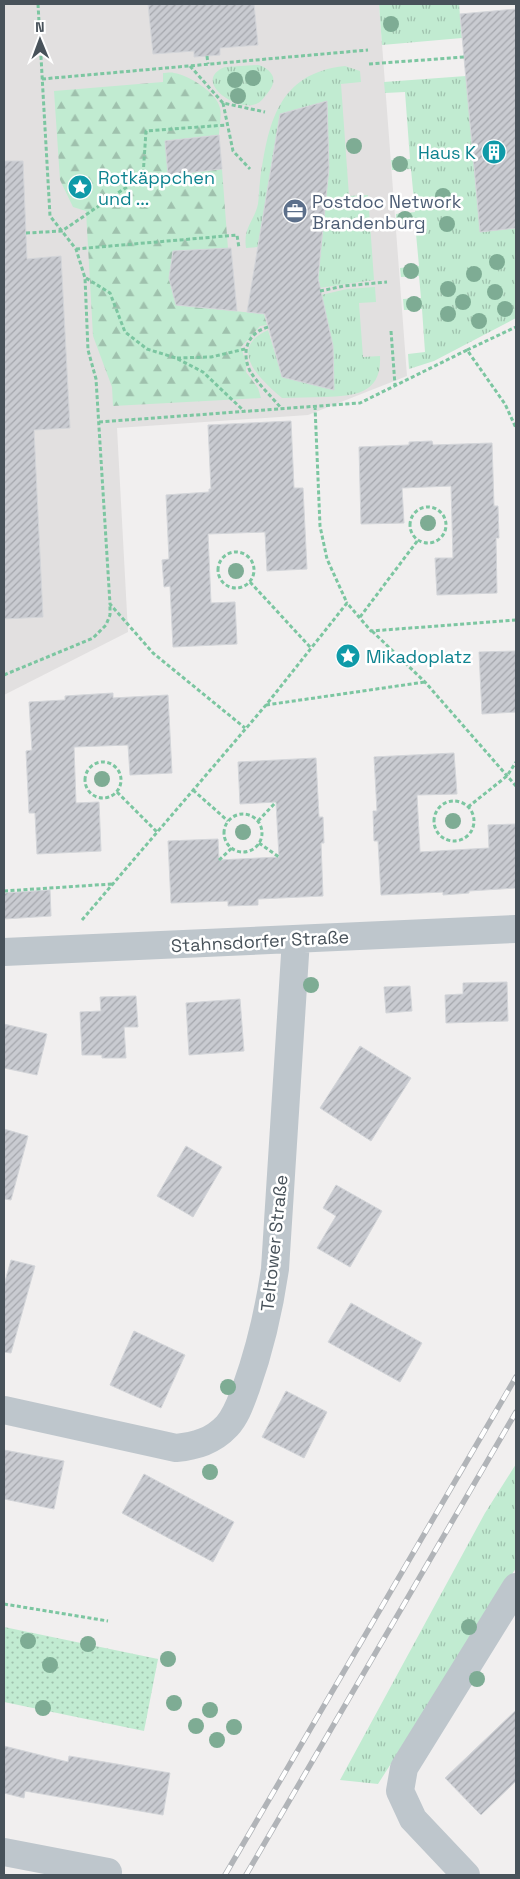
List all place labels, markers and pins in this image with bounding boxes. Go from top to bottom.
building icon: Haus K [481,139,507,165]
place label: Haus K [418,141,476,164]
place label: Rotkäppchen und ... [98,166,215,210]
place icon: Rotkäppchen und ... [67,174,93,200]
place label: Postdoc Network Brandenburg [312,190,462,234]
office icon: Postdoc Network Brandenburg [282,198,308,224]
place icon: Mikadoplatz [335,643,361,669]
place label: Mikadoplatz [366,645,472,668]

